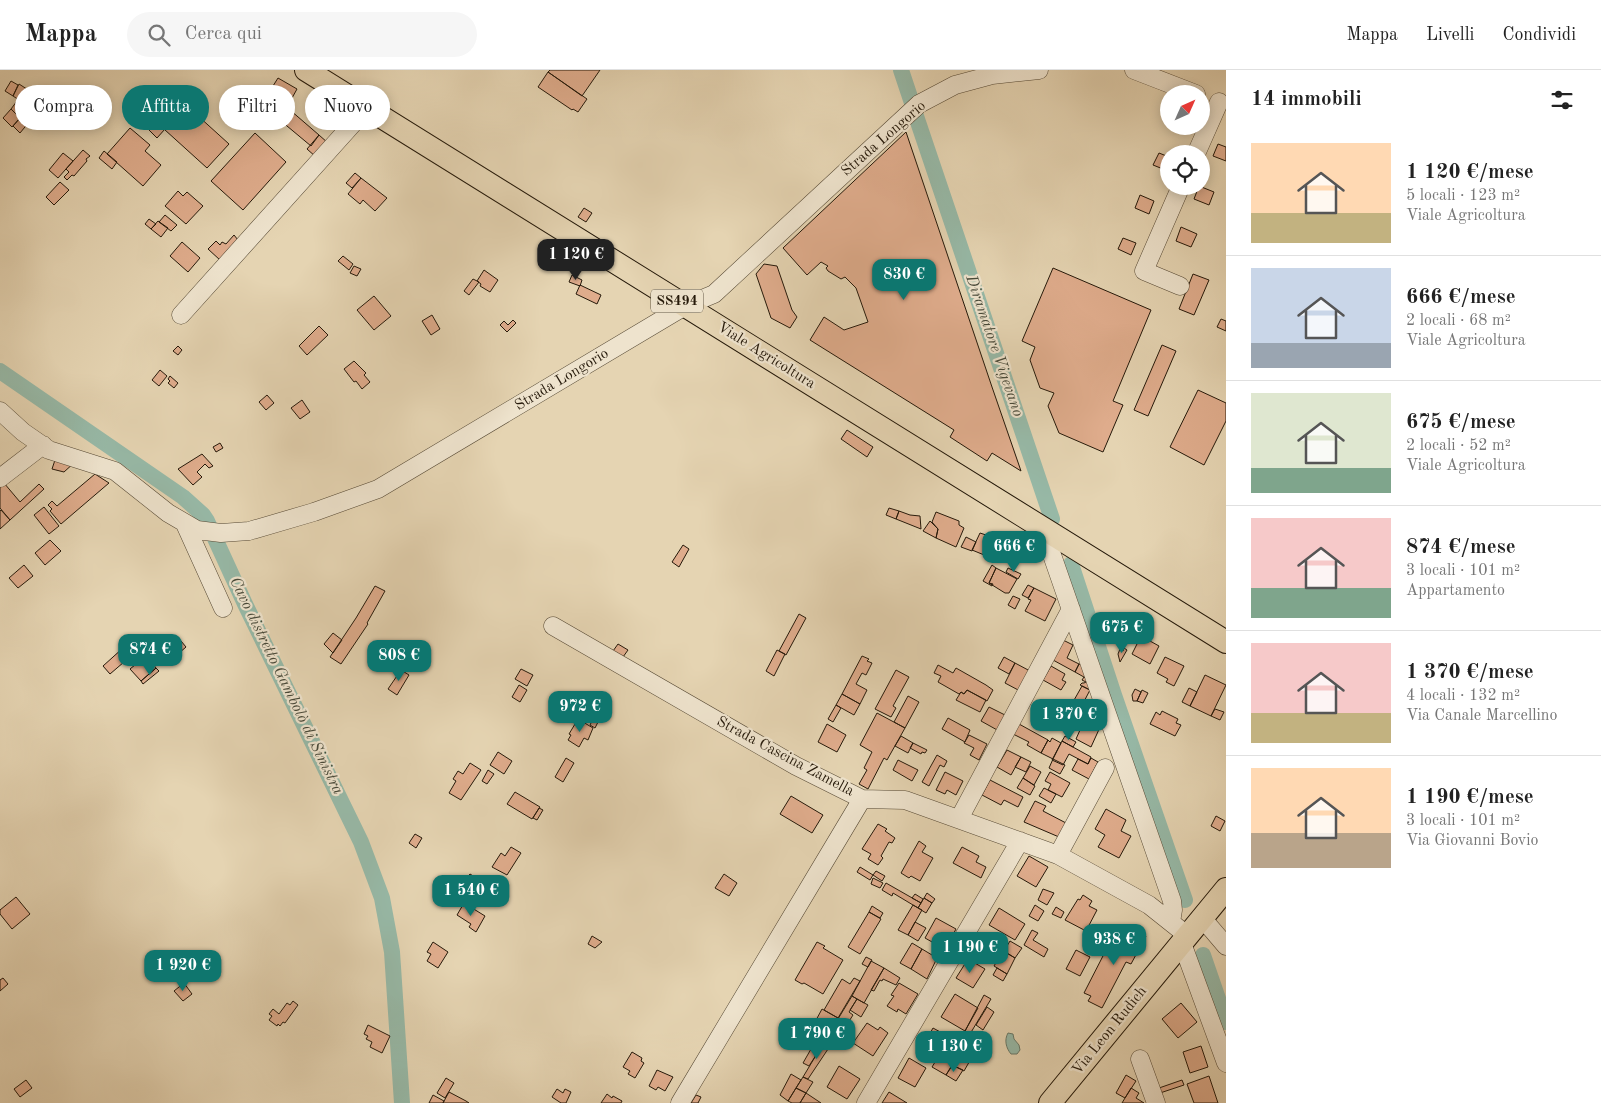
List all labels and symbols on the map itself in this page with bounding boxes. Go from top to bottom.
north arrow [1160,85,1210,135]
street label: Strada Longorio [839,98,929,180]
pin: 1 120 € [530,238,622,281]
pin: 830 € [869,258,939,301]
water label: Diramatore Vigevano [962,272,1026,419]
road number: SS494 [651,290,703,312]
street label: Viale Agricoltura [714,320,818,392]
street label: Strada Longorio [513,346,611,414]
pin: 666 € [979,530,1049,573]
water label: Cavo distretto Gambolò di Sinistra [226,575,346,798]
pin: 675 € [1087,612,1157,654]
pin: 874 € [115,634,185,676]
pin: 808 € [364,640,434,682]
pin: 972 € [545,690,615,733]
pin: 1 370 € [1023,698,1115,741]
street label: Strada Cascina Zamella [714,714,857,800]
pin: 1 540 € [425,874,517,917]
pin: 938 € [1079,924,1149,966]
pin: 1 190 € [924,932,1016,974]
pin: 1 920 € [137,950,229,992]
street label: Via Leon Rudich [1070,984,1150,1078]
pin: 1 790 € [771,1018,863,1060]
pin: 1 130 € [908,1030,1000,1073]

